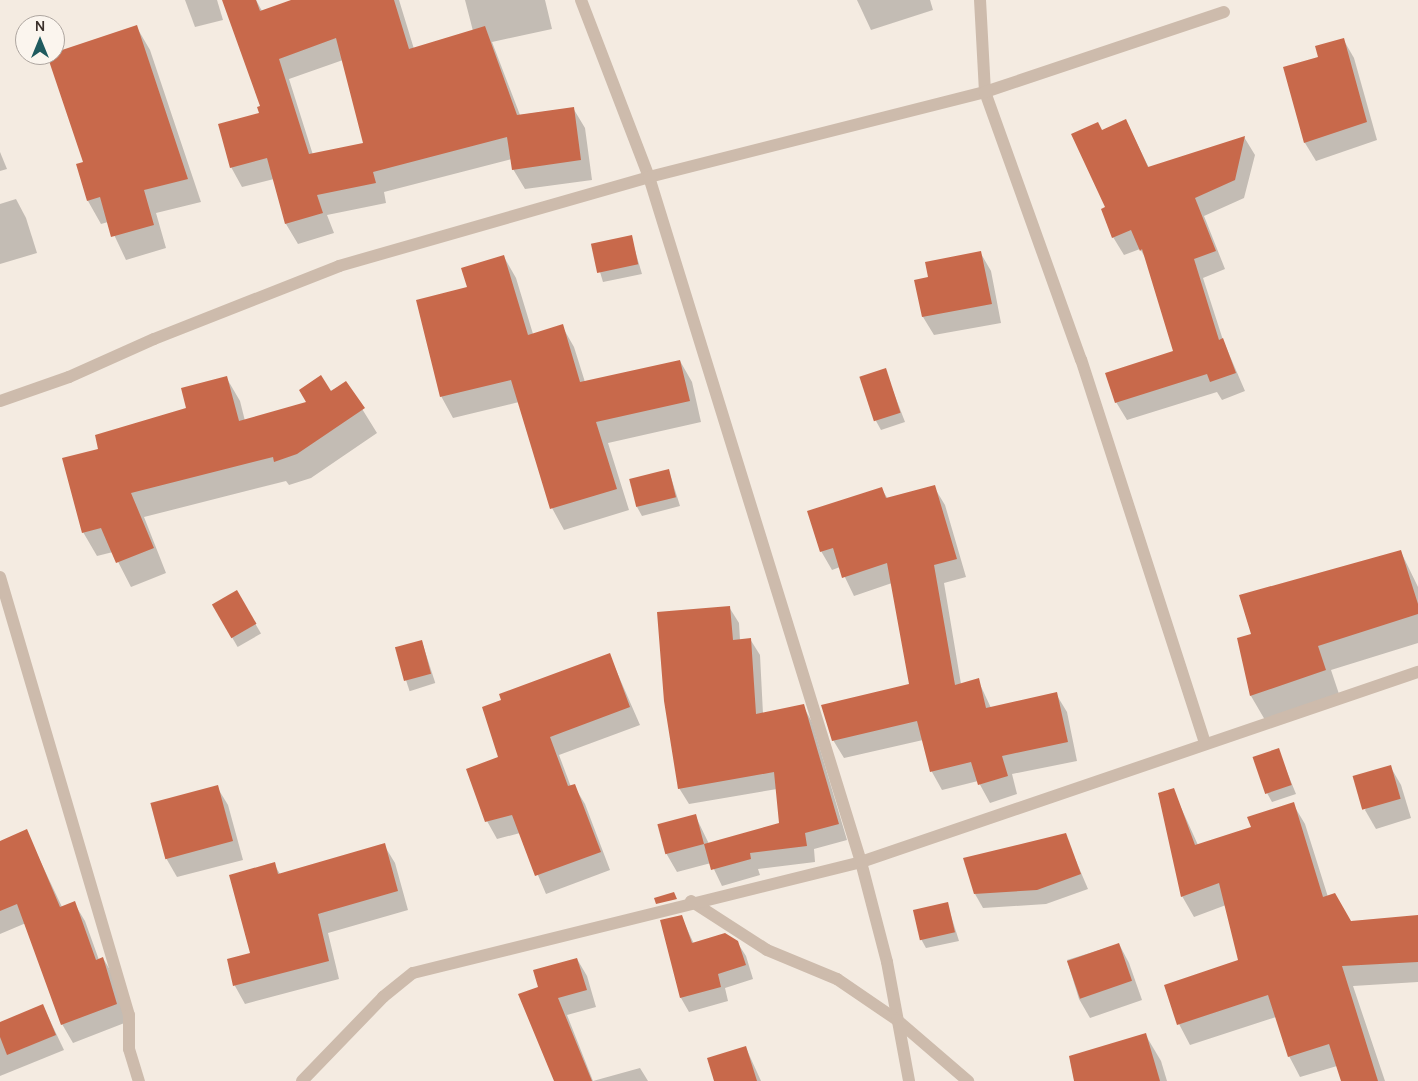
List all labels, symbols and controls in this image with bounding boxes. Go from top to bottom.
north arrow [15,15,65,65]
text: N [35,16,45,35]

